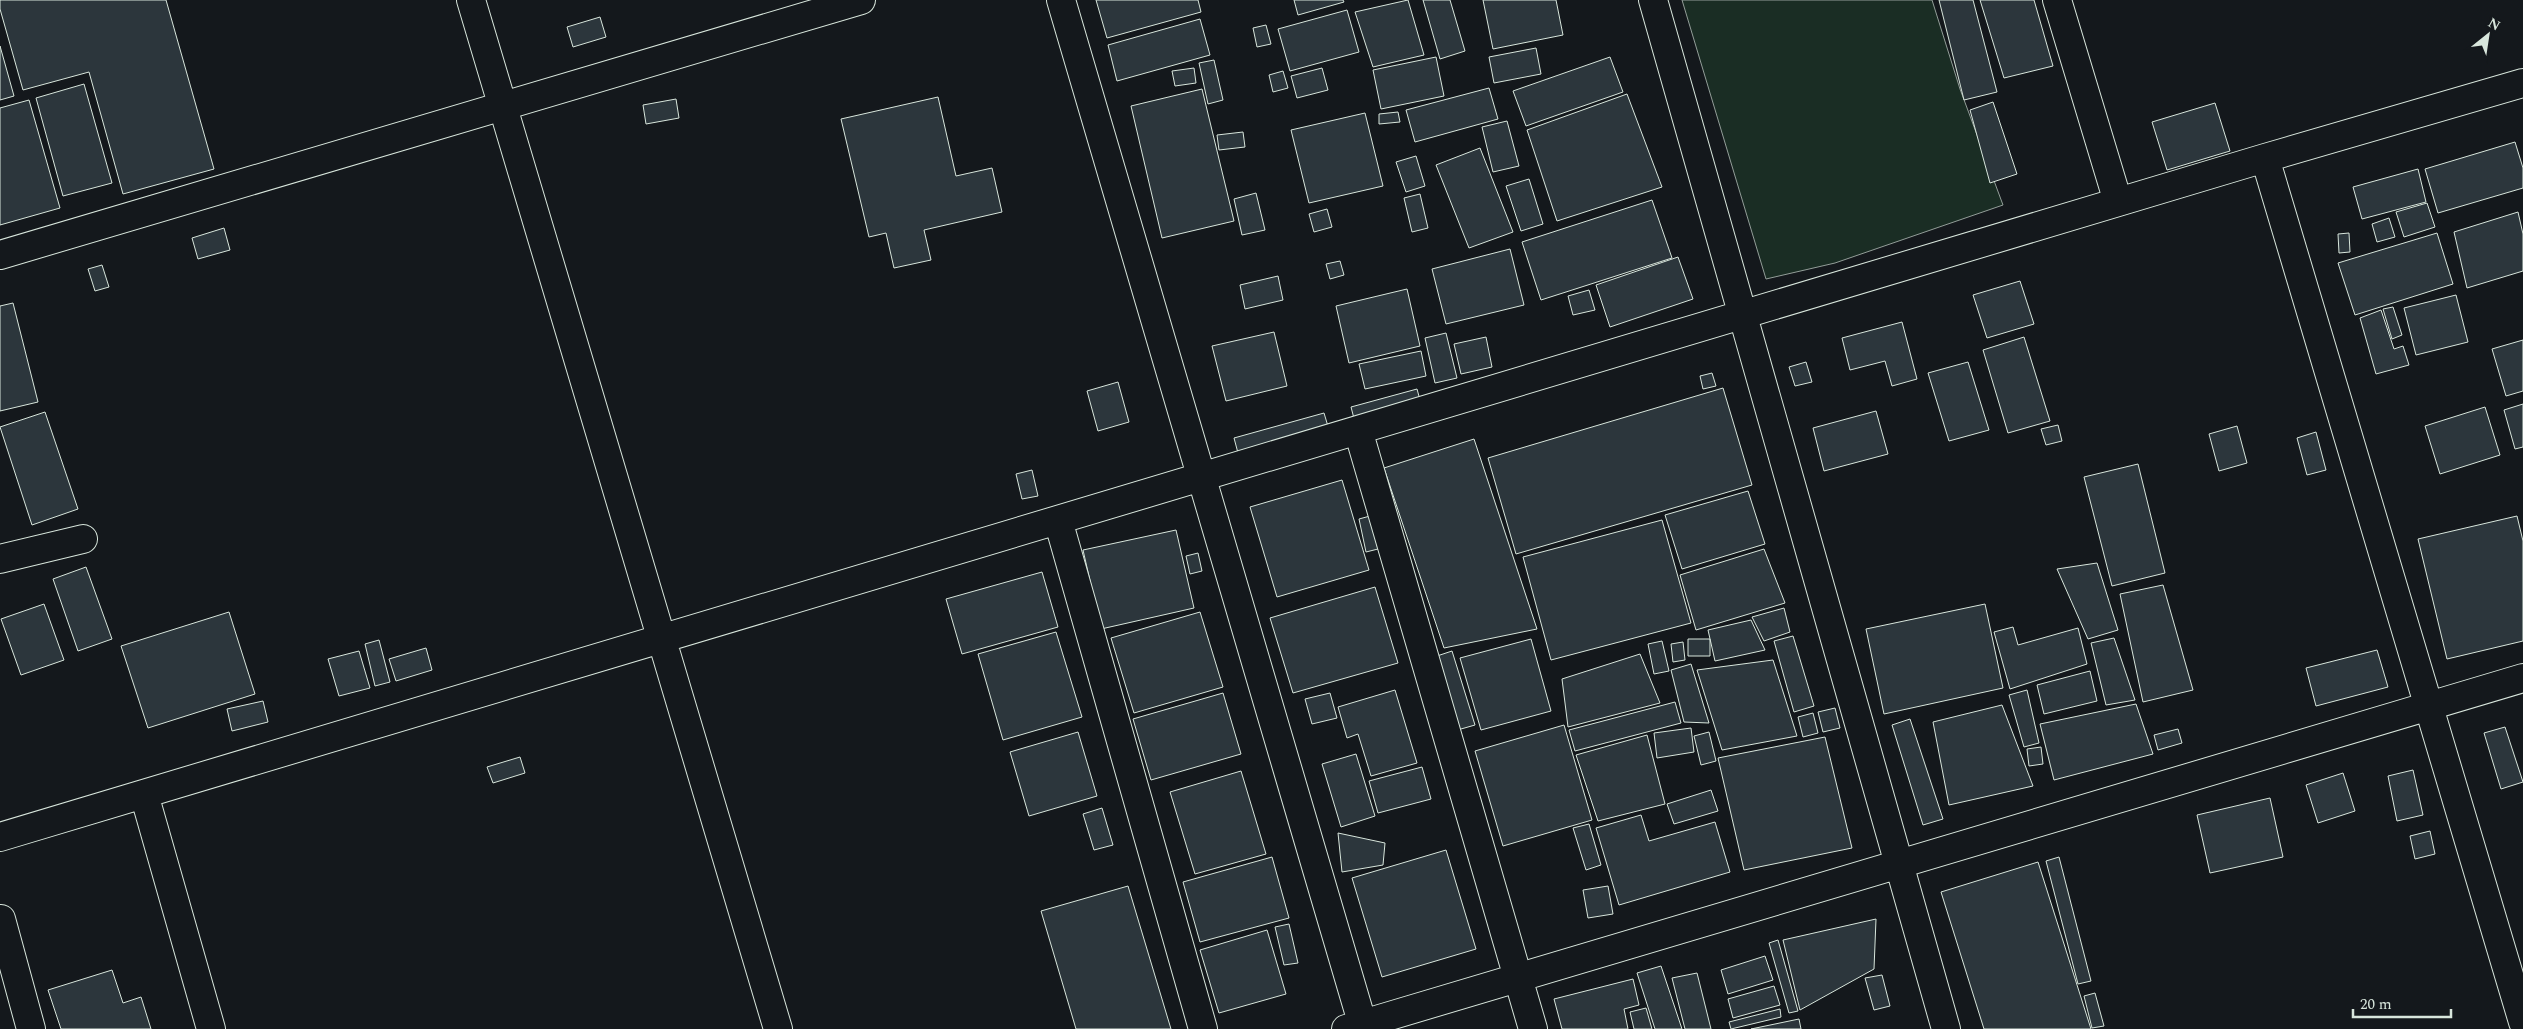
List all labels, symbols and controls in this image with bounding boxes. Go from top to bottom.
north arrow [2463,10,2513,60]
text: N [2484,12,2504,36]
scale bar [2353,986,2450,1018]
text: 20 m [2360,993,2392,1016]

